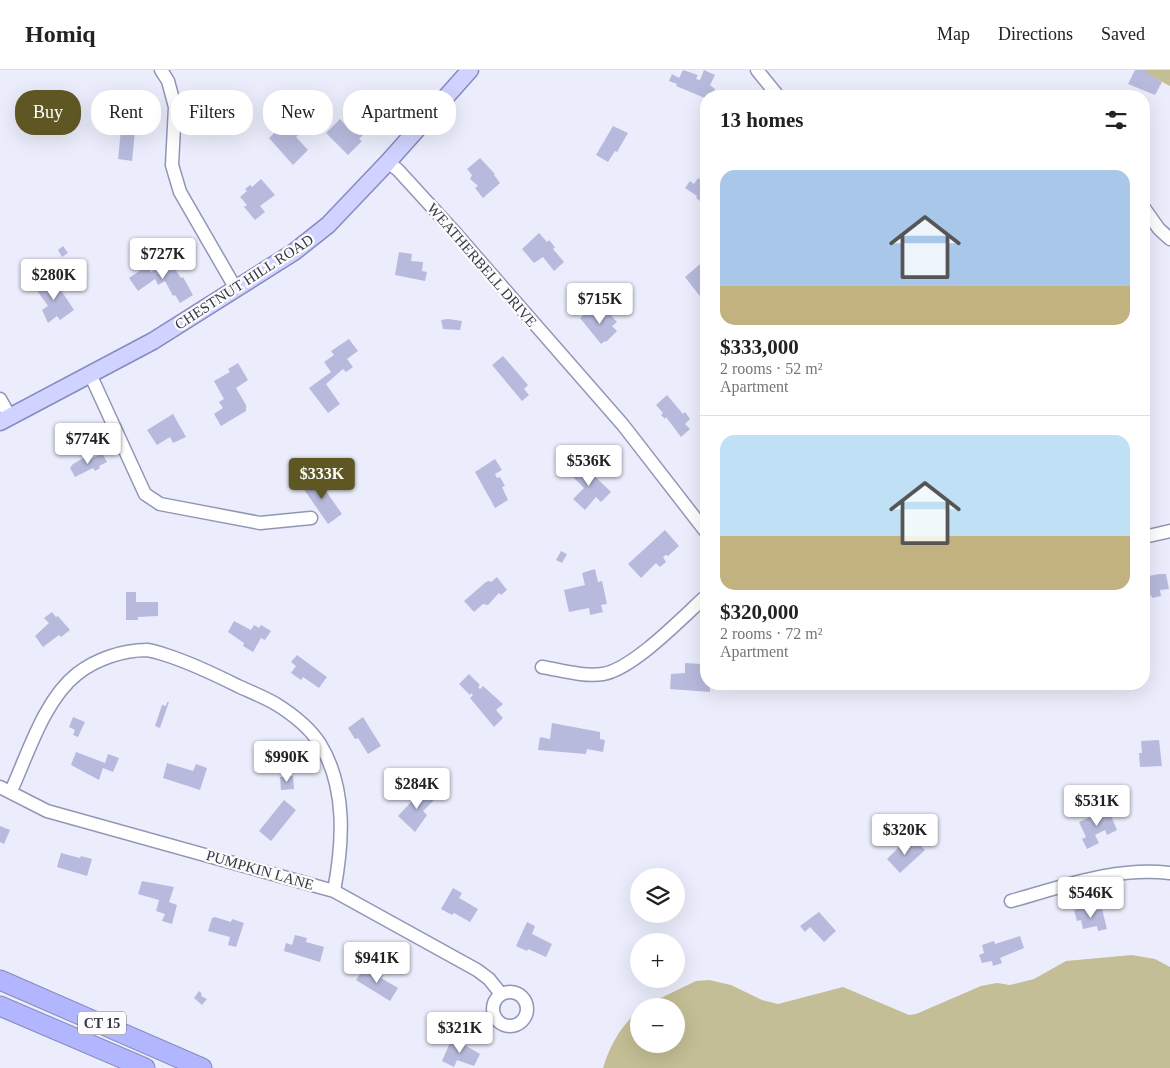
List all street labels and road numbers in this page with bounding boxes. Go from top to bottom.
street label: WEATHERBELL DRIVE [424,200,540,330]
street label: CHESTNUT HILL ROAD [172,231,316,333]
street label: PUMPKIN LANE [204,847,316,893]
road number: CT 15 [78,1011,126,1034]

